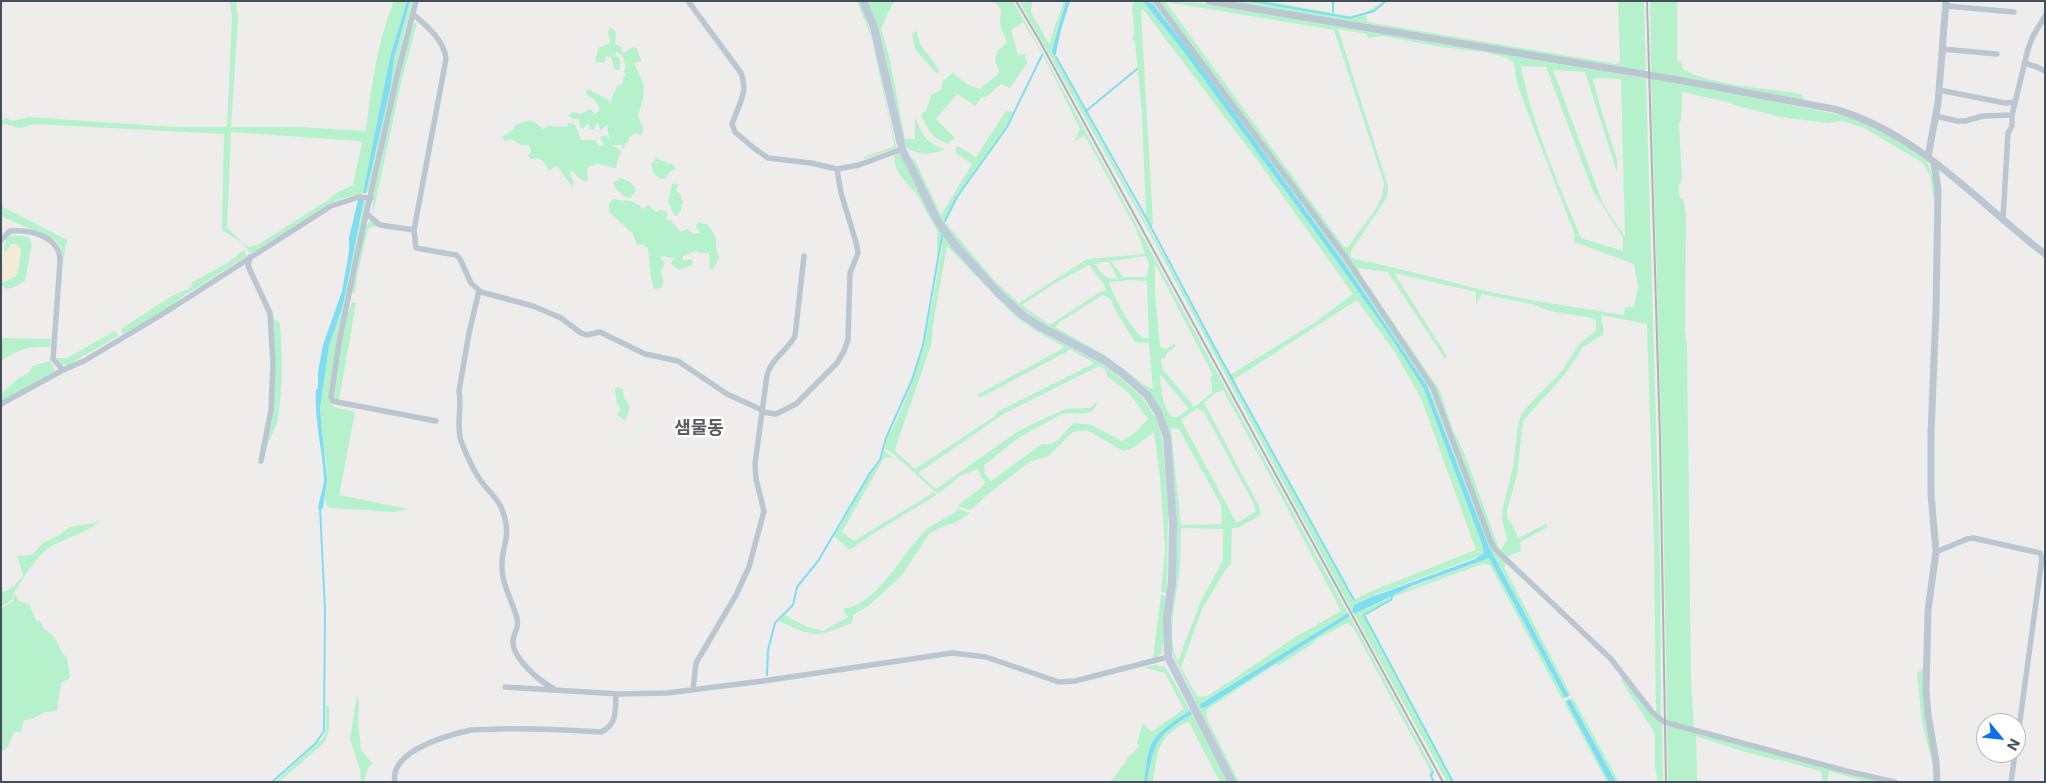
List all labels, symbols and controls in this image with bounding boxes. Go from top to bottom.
district label: 샘물동 [674,418,724,440]
north arrow [1976,713,2026,763]
text: N [2004,736,2024,754]

